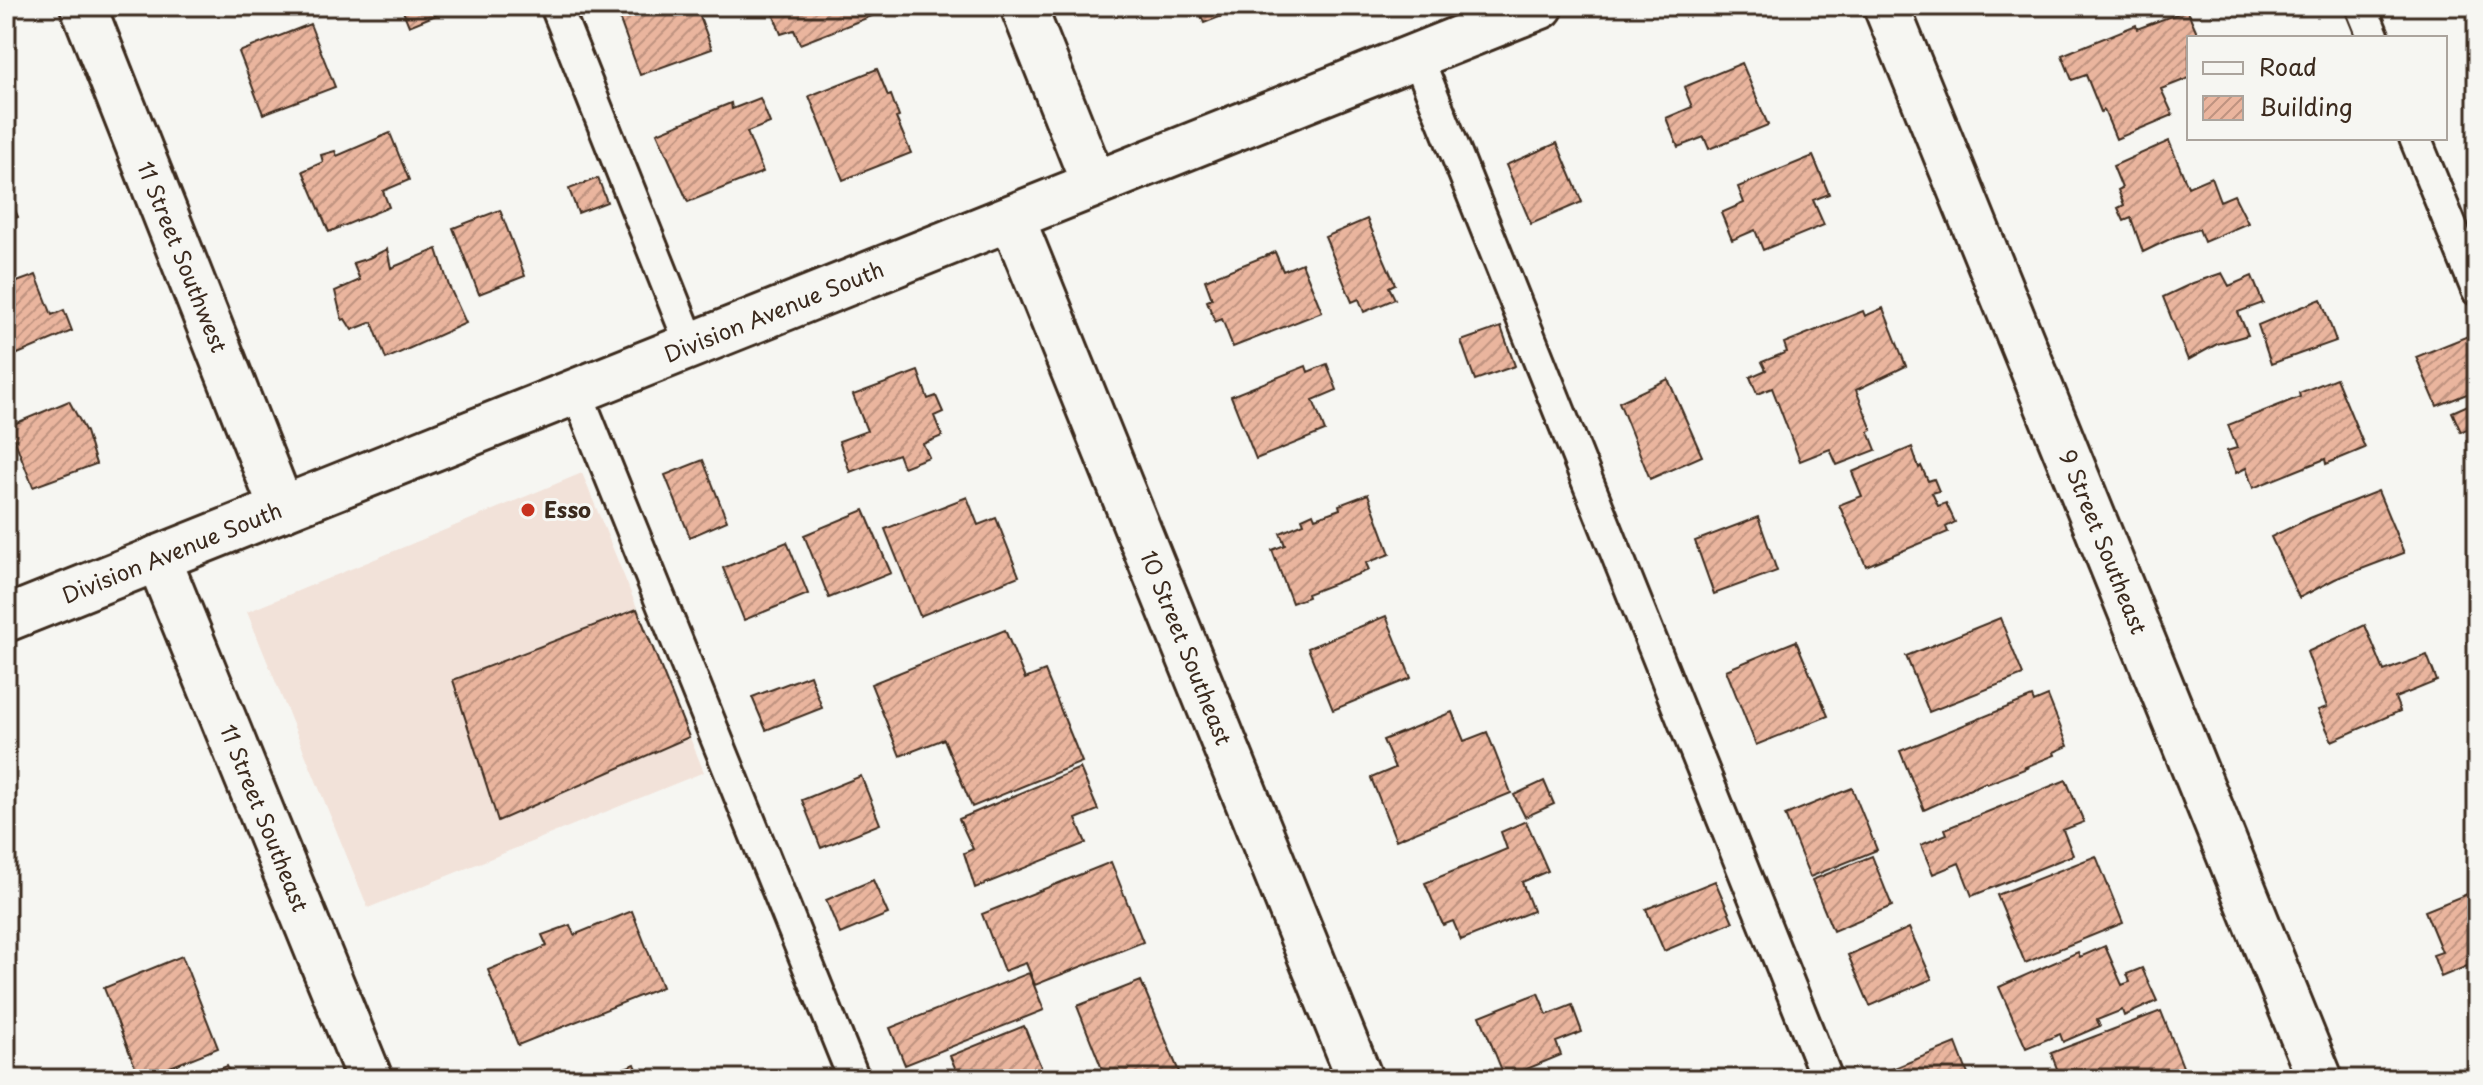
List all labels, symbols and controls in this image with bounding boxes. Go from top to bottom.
legend [2187,36,2447,140]
text: Road [2259,48,2317,84]
text: Building [2259,88,2353,124]
street label: 11 Street Southwest [130,156,237,357]
street label: Division Avenue South [659,251,888,370]
street label: 9 Street Southeast [2052,444,2157,639]
street label: Division Avenue South [57,492,286,611]
place label: Esso [544,492,591,525]
marker: Esso [519,501,537,519]
street label: 10 Street Southeast [1133,545,1242,750]
street label: 11 Street Southeast [213,719,318,916]

